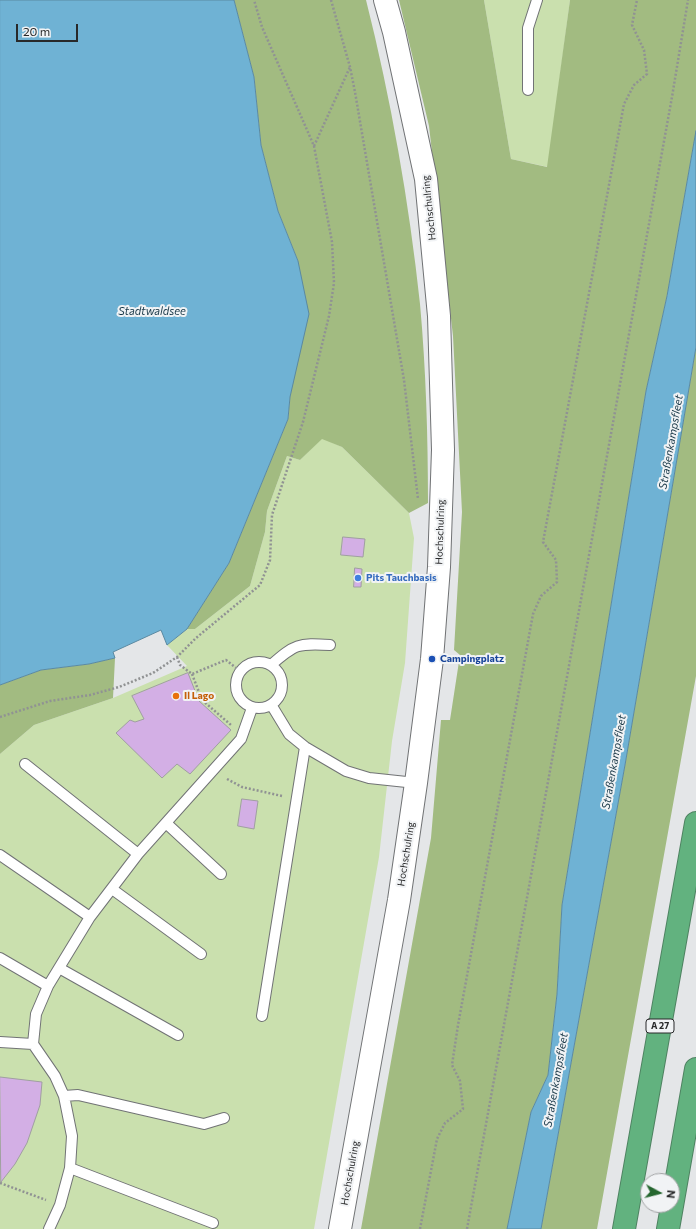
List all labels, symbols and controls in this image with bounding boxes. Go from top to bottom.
scale bar [18,16,80,42]
text: 20 m [23,24,50,38]
street label: Hochschulring [420,175,438,241]
water label: Stadtwaldsee [118,304,186,318]
water label: Straßenkampsfleet [656,394,686,490]
street label: Hochschulring [433,499,447,565]
place label: Pits Tauchbasis [366,572,437,584]
marker: Pits Tauchbasis [353,573,363,583]
place label: Campingplatz [440,653,504,665]
marker: Campingplatz [427,654,437,664]
place label: Il Lago [184,690,214,702]
marker: Il Lago [171,691,181,701]
water label: Straßenkampsfleet [599,714,629,810]
street label: Hochschulring [395,821,417,887]
road number: A 27 [646,1019,674,1033]
water label: Straßenkampsfleet [541,1032,571,1128]
street label: Hochschulring [338,1140,362,1206]
north arrow [640,1173,680,1213]
text: N [664,1189,678,1199]

